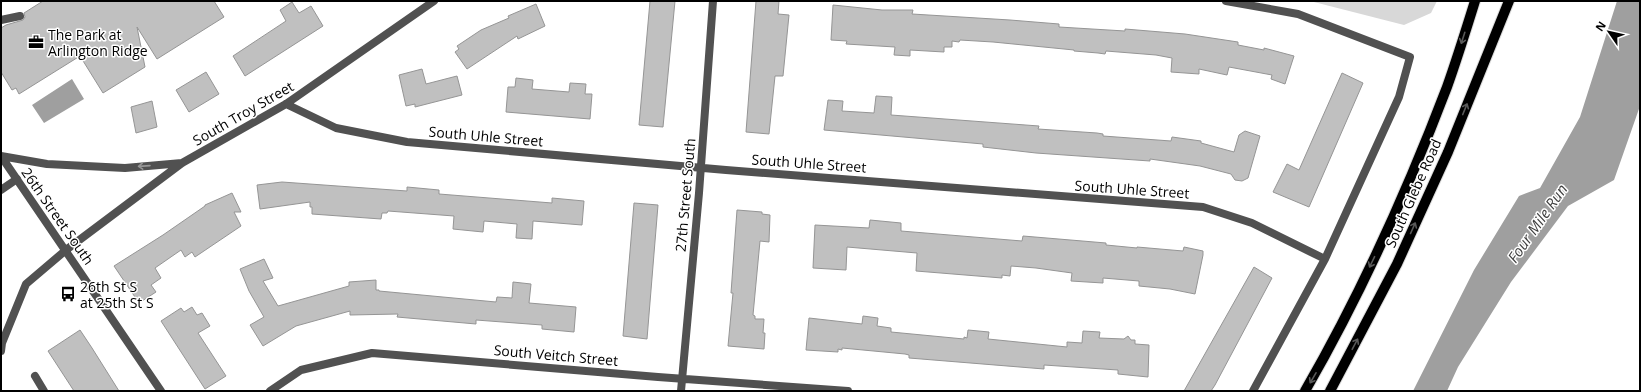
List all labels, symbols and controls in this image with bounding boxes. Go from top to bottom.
north arrow [1589,12,1629,52]
text: N [1592,18,1609,34]
place label: The Park at Arlington Ridge [48,25,148,60]
one-way arrow [1459,31,1466,44]
office icon: The Park at Arlington Ridge [27,33,45,51]
street label: South Troy Street [189,76,297,150]
one-way arrow [1462,103,1470,115]
street label: South Uhle Street [428,122,544,150]
street label: South Glebe Road [1381,136,1445,250]
street label: 27th Street South [671,137,699,253]
street label: South Uhle Street [751,150,867,176]
one-way arrow [138,163,151,170]
street label: 26th Street South [17,164,99,268]
street label: South Uhle Street [1074,176,1190,202]
water label: Four Mile Run [1503,180,1571,266]
one-way arrow [1410,222,1417,234]
one-way arrow [1368,256,1375,268]
place label: 26th St S at 25th St S [80,277,154,312]
bus stop icon: 26th St S at 25th St S [59,285,77,303]
one-way arrow [1352,338,1359,350]
street label: South Veitch Street [493,340,619,370]
one-way arrow [1308,372,1316,384]

